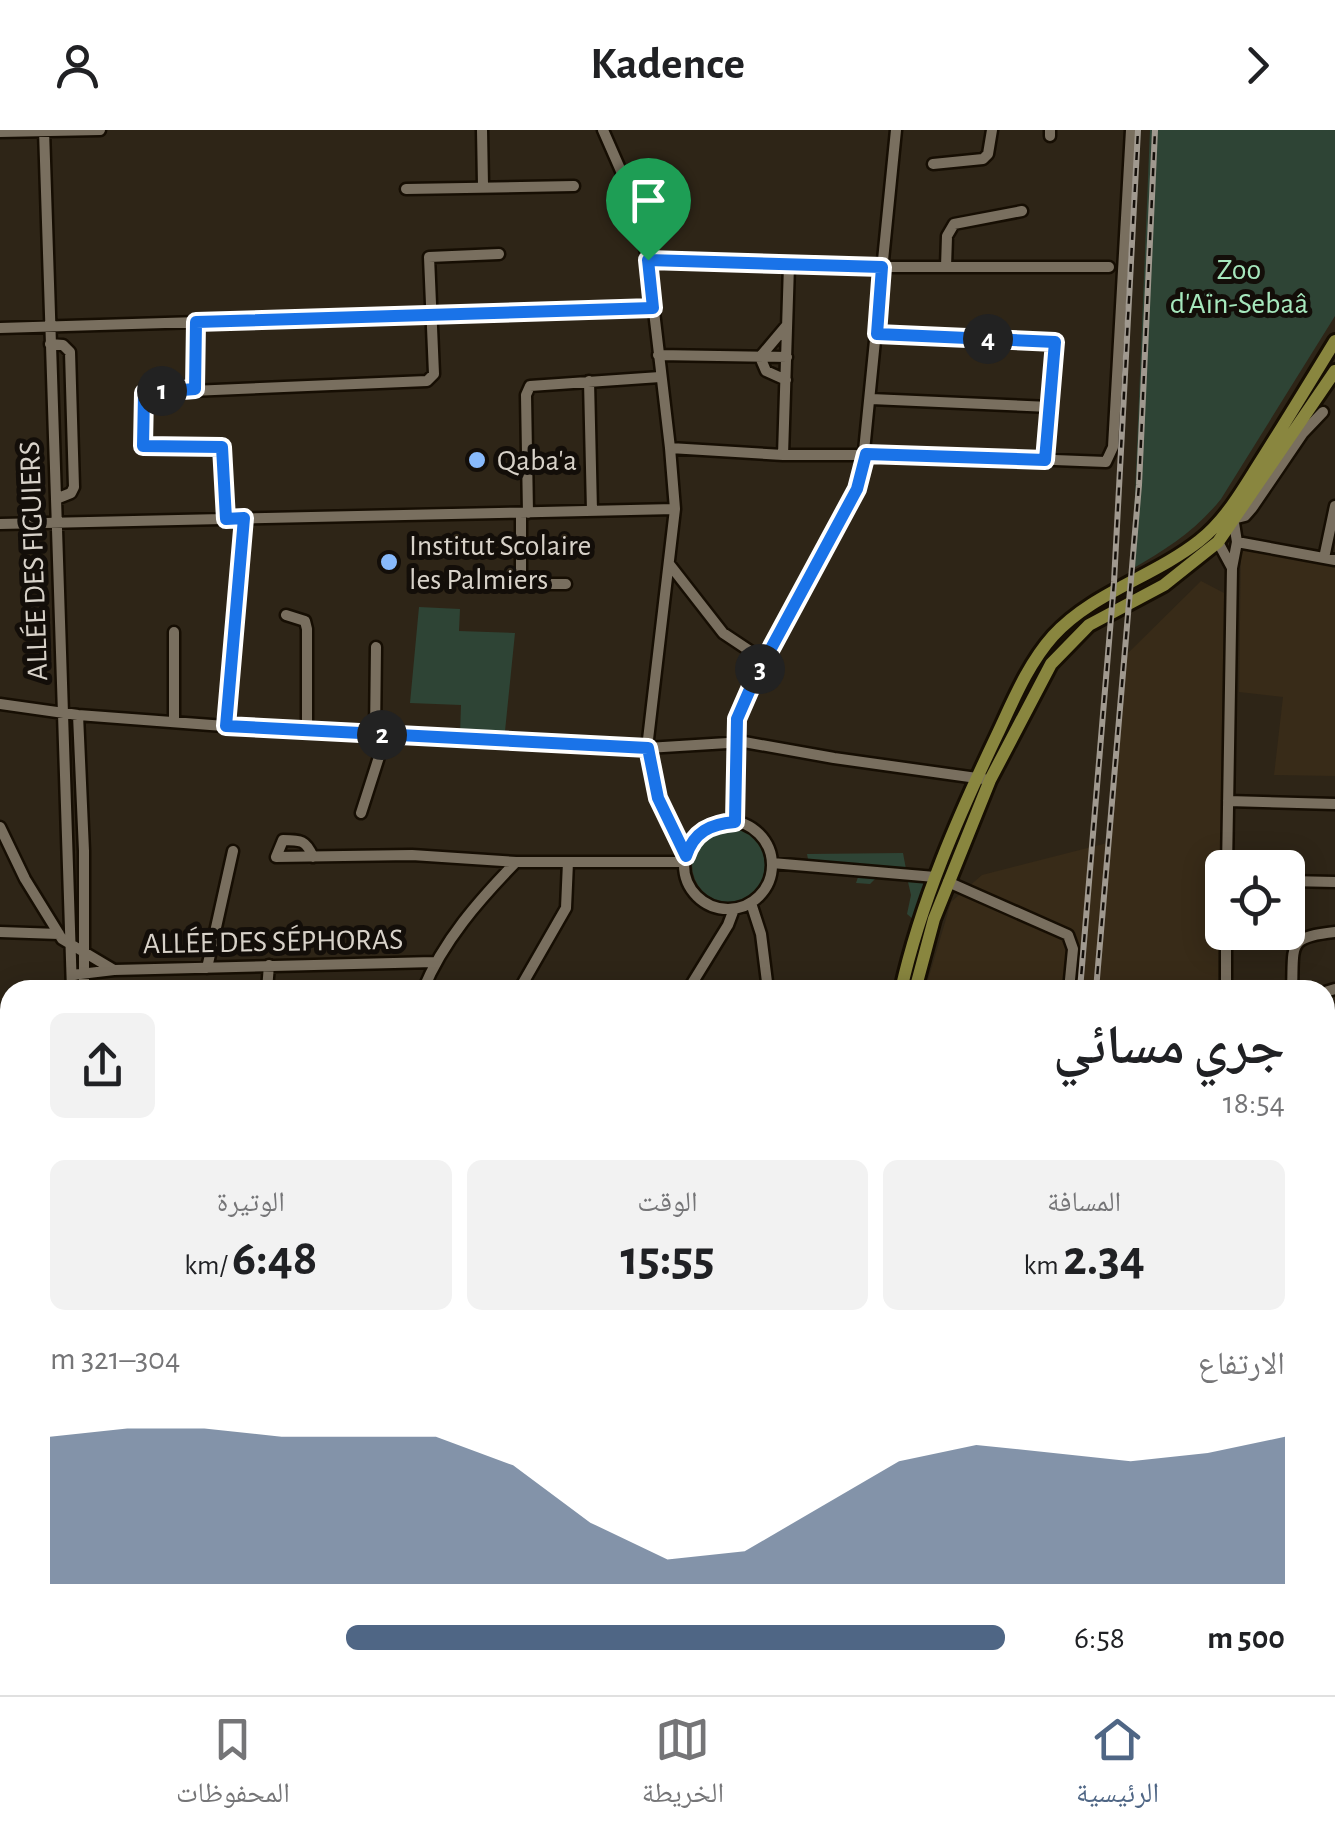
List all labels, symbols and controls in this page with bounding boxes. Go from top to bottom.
icon: person [50,38,105,93]
icon: forward [1230,38,1285,93]
text: Kadence [590,42,745,87]
pin [606,158,691,261]
icon: arrive [621,173,676,228]
park label: Zoo d'Aïn-Sebaâ [1170,255,1308,319]
pin: 4 [963,314,1013,364]
text: 4 [981,325,995,353]
pin: 1 [137,366,187,416]
text: 1 [157,377,167,405]
street label: ALLÉE DES FIGUIERS [13,441,53,681]
place label: Qaba'a [497,446,577,476]
marker: Qaba'a [466,449,488,471]
place label: Institut Scolaire les Palmiers [409,531,591,595]
marker: Institut Scolaire les Palmiers [378,551,400,573]
pin: 3 [735,644,785,694]
text: 3 [754,655,766,683]
pin: 2 [357,710,407,760]
text: 2 [375,721,389,749]
map controls [1205,850,1305,950]
button: locate [1205,850,1305,950]
street label: ALLÉE DES SÉPHORAS [142,923,404,959]
button: share [50,1013,155,1118]
text: جري مسائي [1053,1019,1285,1074]
text: 18:54 [1223,1087,1285,1119]
text: الوتيرة [217,1189,285,1217]
text: الوقت [637,1189,698,1217]
text: المسافة [1047,1189,1121,1217]
text: 6:48 [232,1234,317,1284]
text: 15:55 [620,1234,715,1284]
text: 2.34 [1063,1234,1145,1284]
text: /km [184,1252,232,1280]
text: km [1023,1252,1063,1280]
text: 304–321 m [50,1343,180,1375]
text: الارتفاع [1198,1348,1285,1380]
text: 6:58 [1074,1622,1125,1654]
text: 500 m [1207,1622,1285,1654]
tab: المحفوظات [176,1712,290,1820]
tab: الخريطة [642,1712,724,1820]
tab: الرئيسية [1076,1712,1159,1820]

